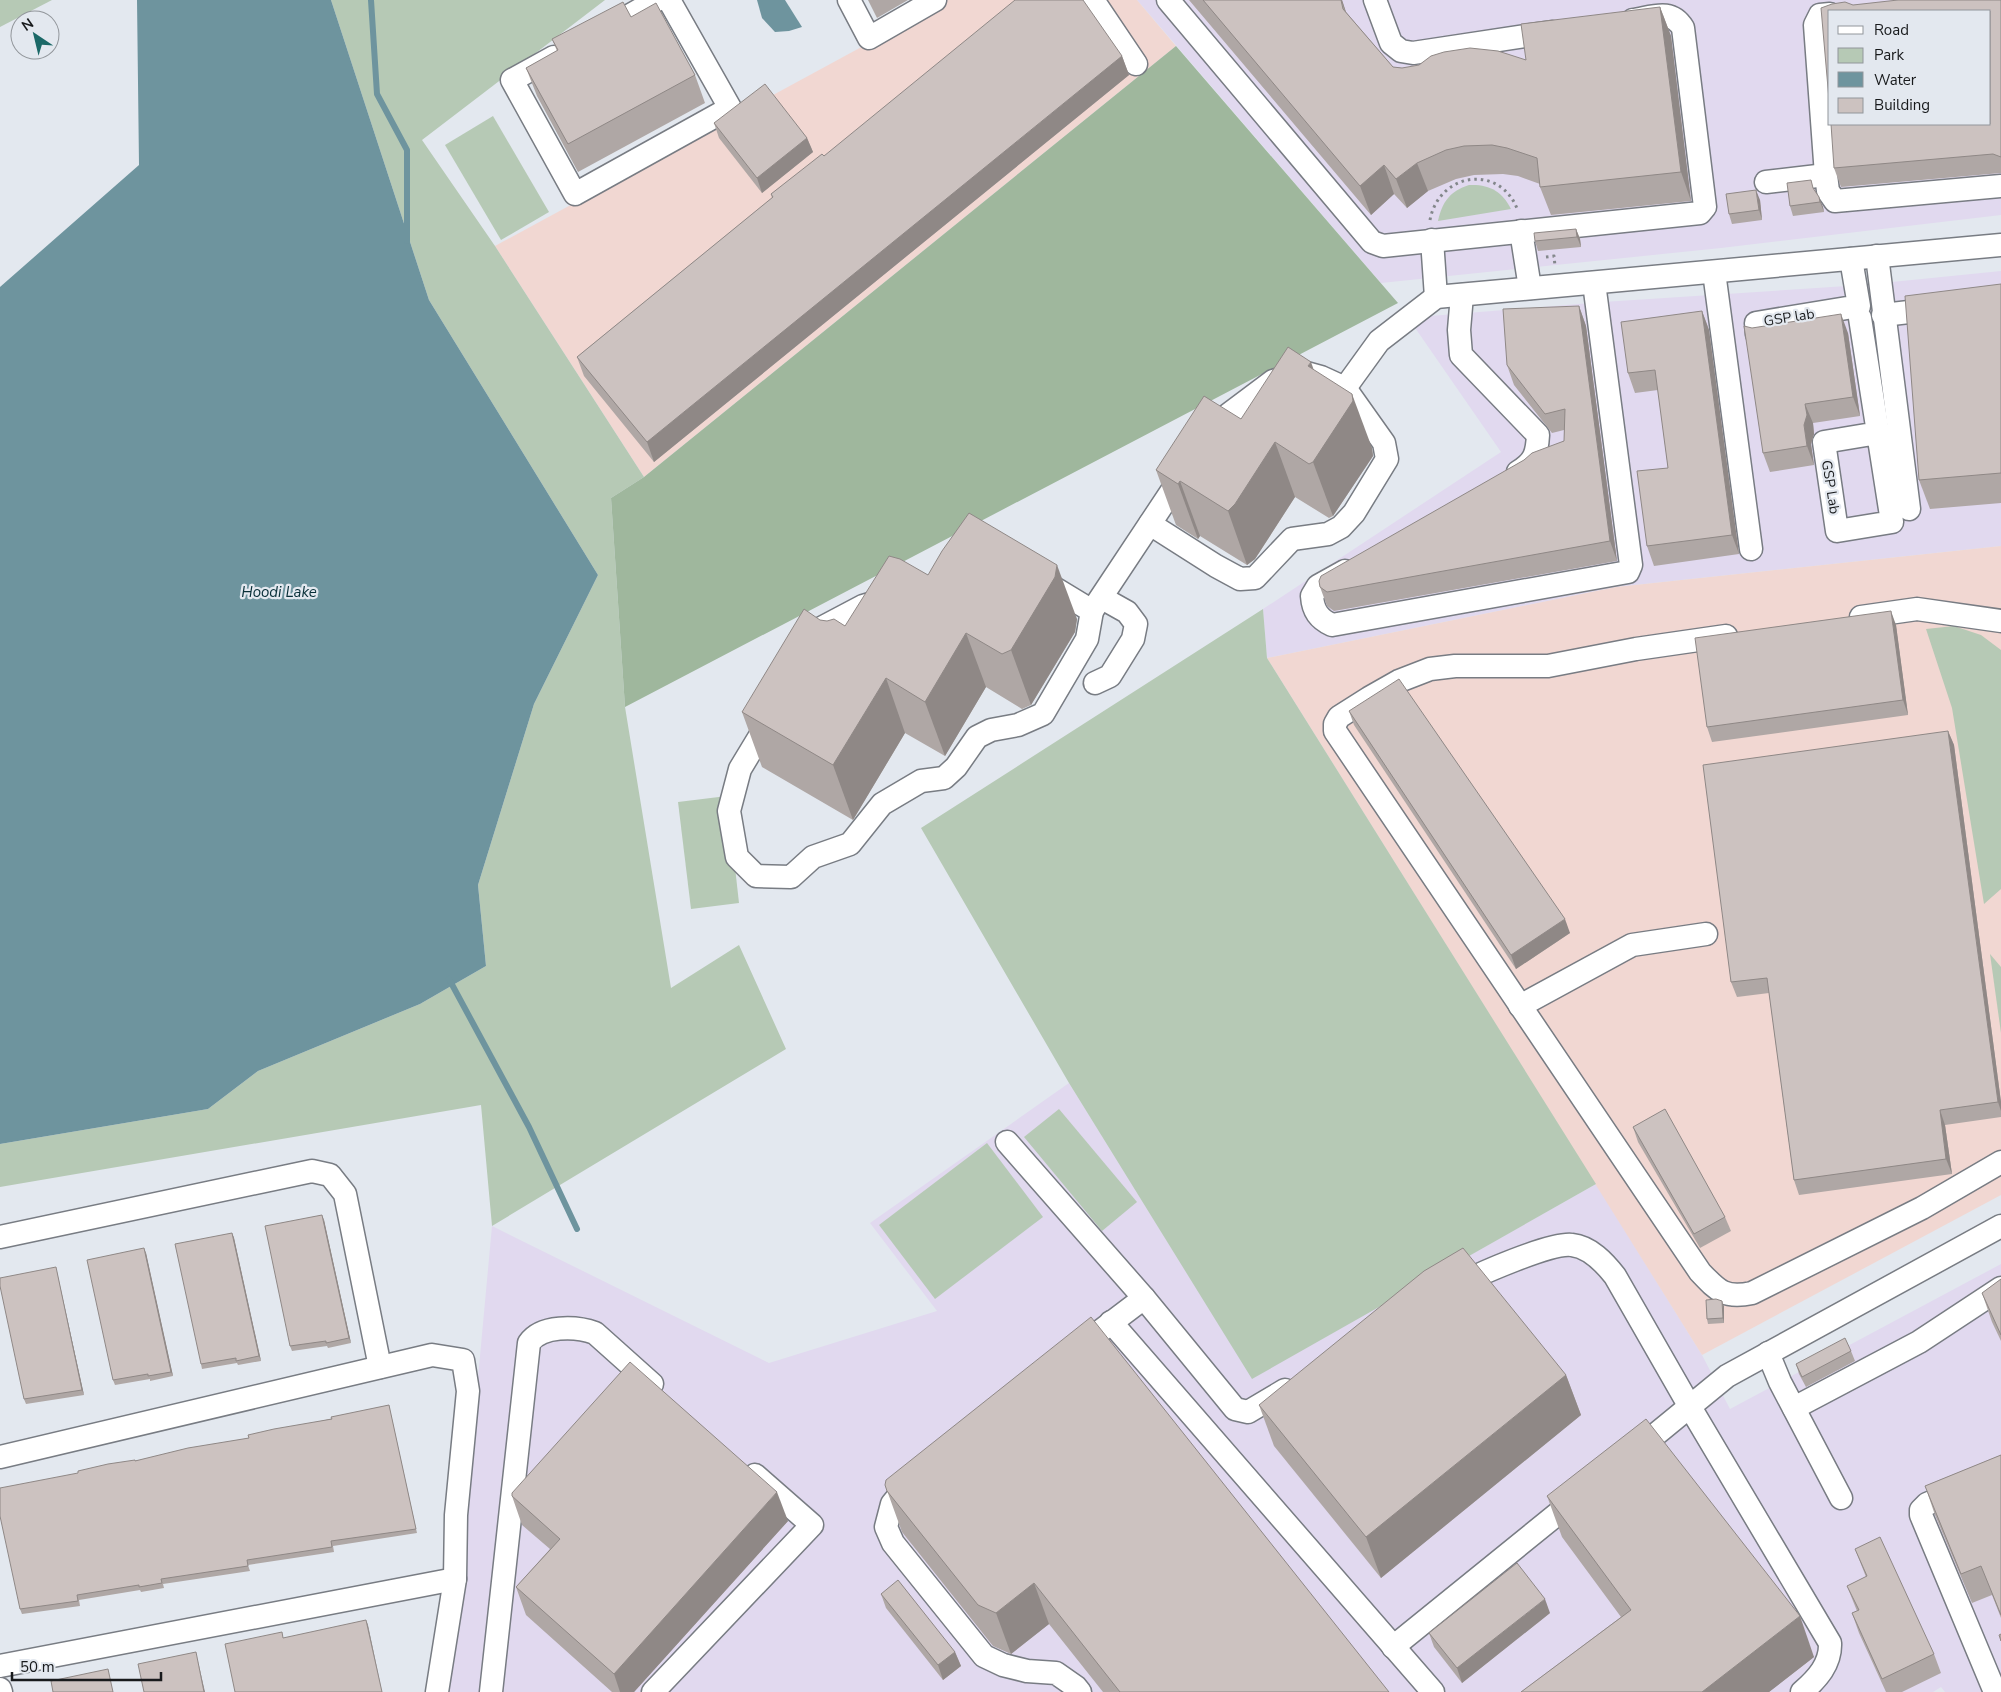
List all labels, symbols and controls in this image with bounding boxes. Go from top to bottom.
north arrow [10,10,60,60]
legend [1828,10,1991,125]
text: N [18,14,38,36]
text: Road [1874,20,1909,40]
text: Park [1874,45,1904,65]
text: Water [1874,70,1917,90]
text: Building [1874,95,1930,115]
street label: GSP lab [1762,304,1816,331]
street label: GSP Lab [1817,459,1844,515]
water label: Hoodi Lake [241,582,317,602]
scale bar [12,1650,161,1682]
text: 50 m [20,1657,55,1677]

